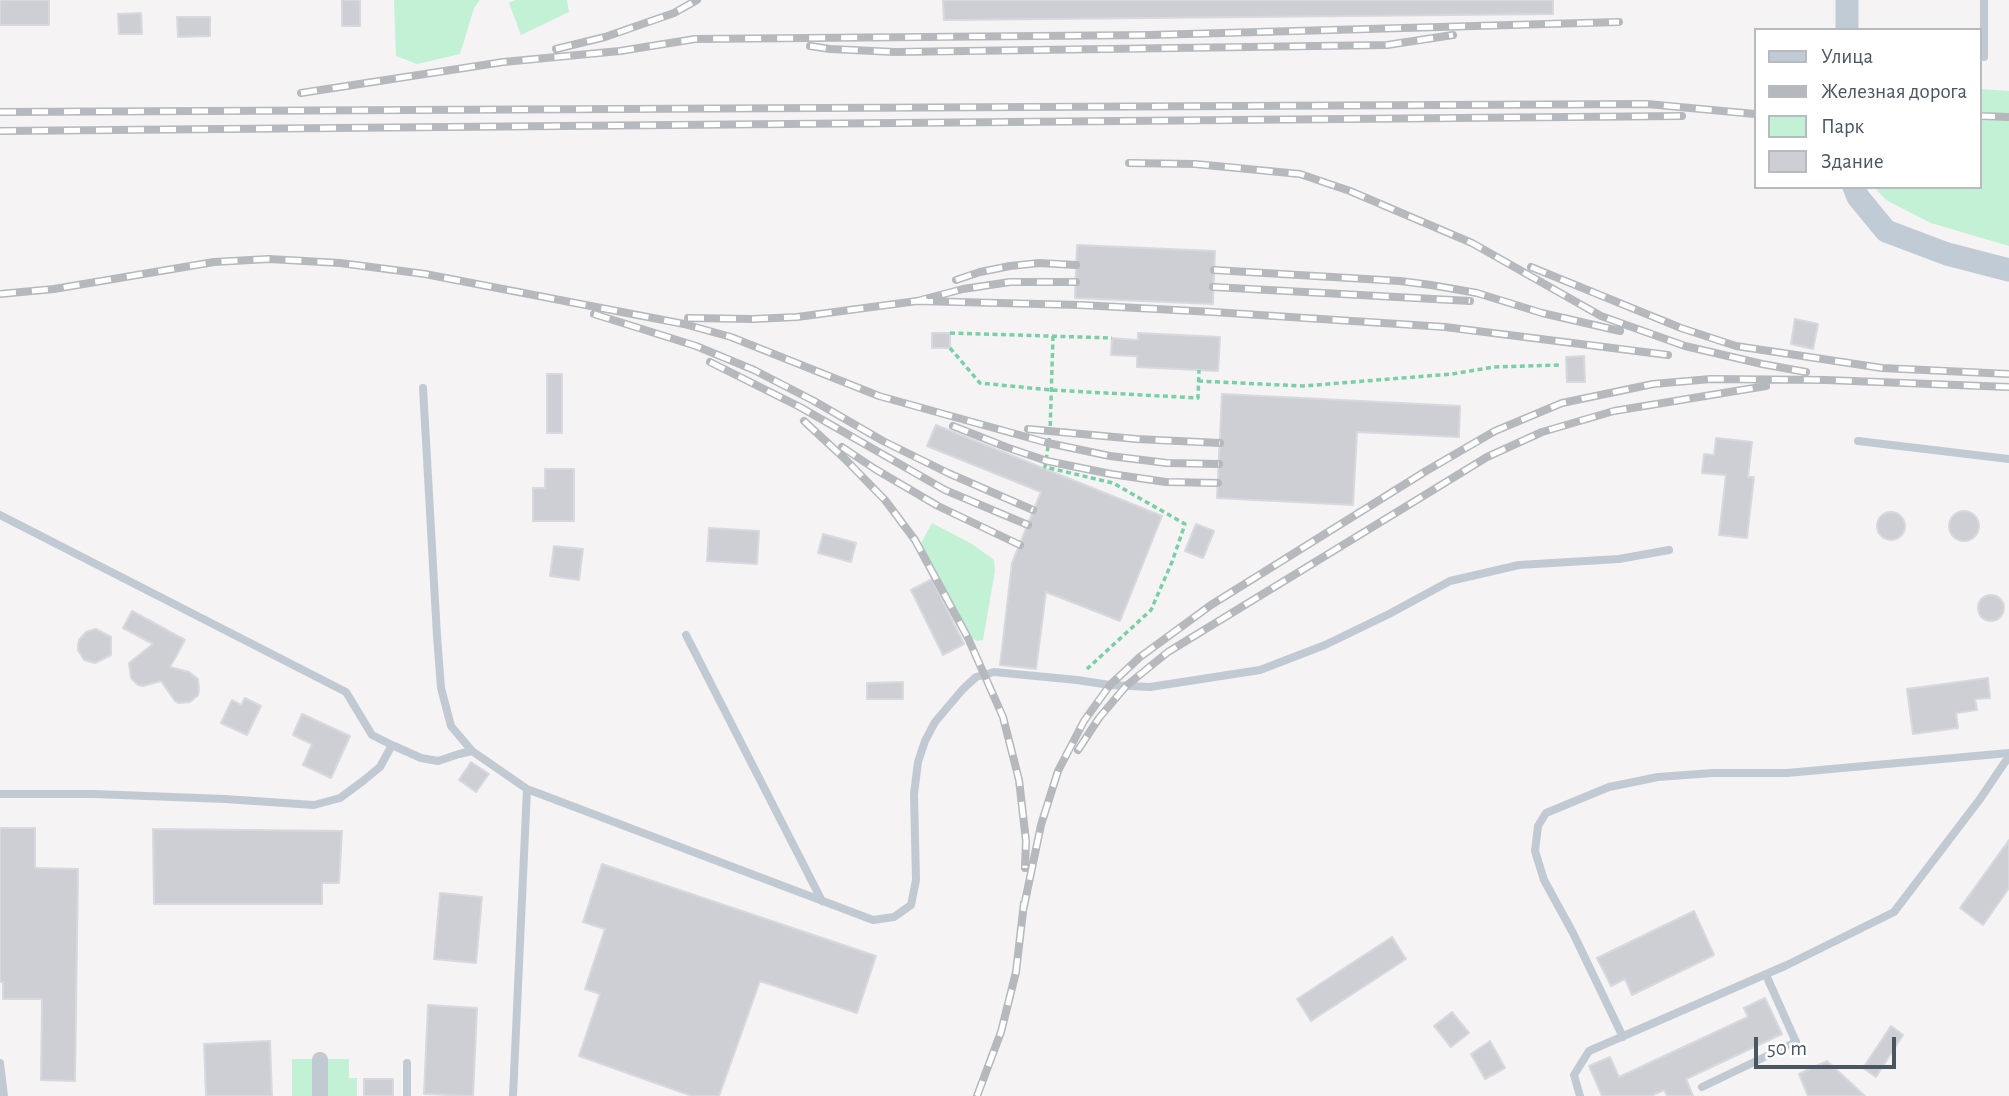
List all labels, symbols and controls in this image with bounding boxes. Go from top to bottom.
legend [1754,28,1981,189]
text: Улица [1821,46,1873,67]
text: Железная дорога [1821,81,1967,102]
text: Парк [1821,116,1864,137]
text: Здание [1821,151,1884,172]
scale bar [1757,1023,1899,1066]
text: 50 m [1767,1038,1807,1059]

